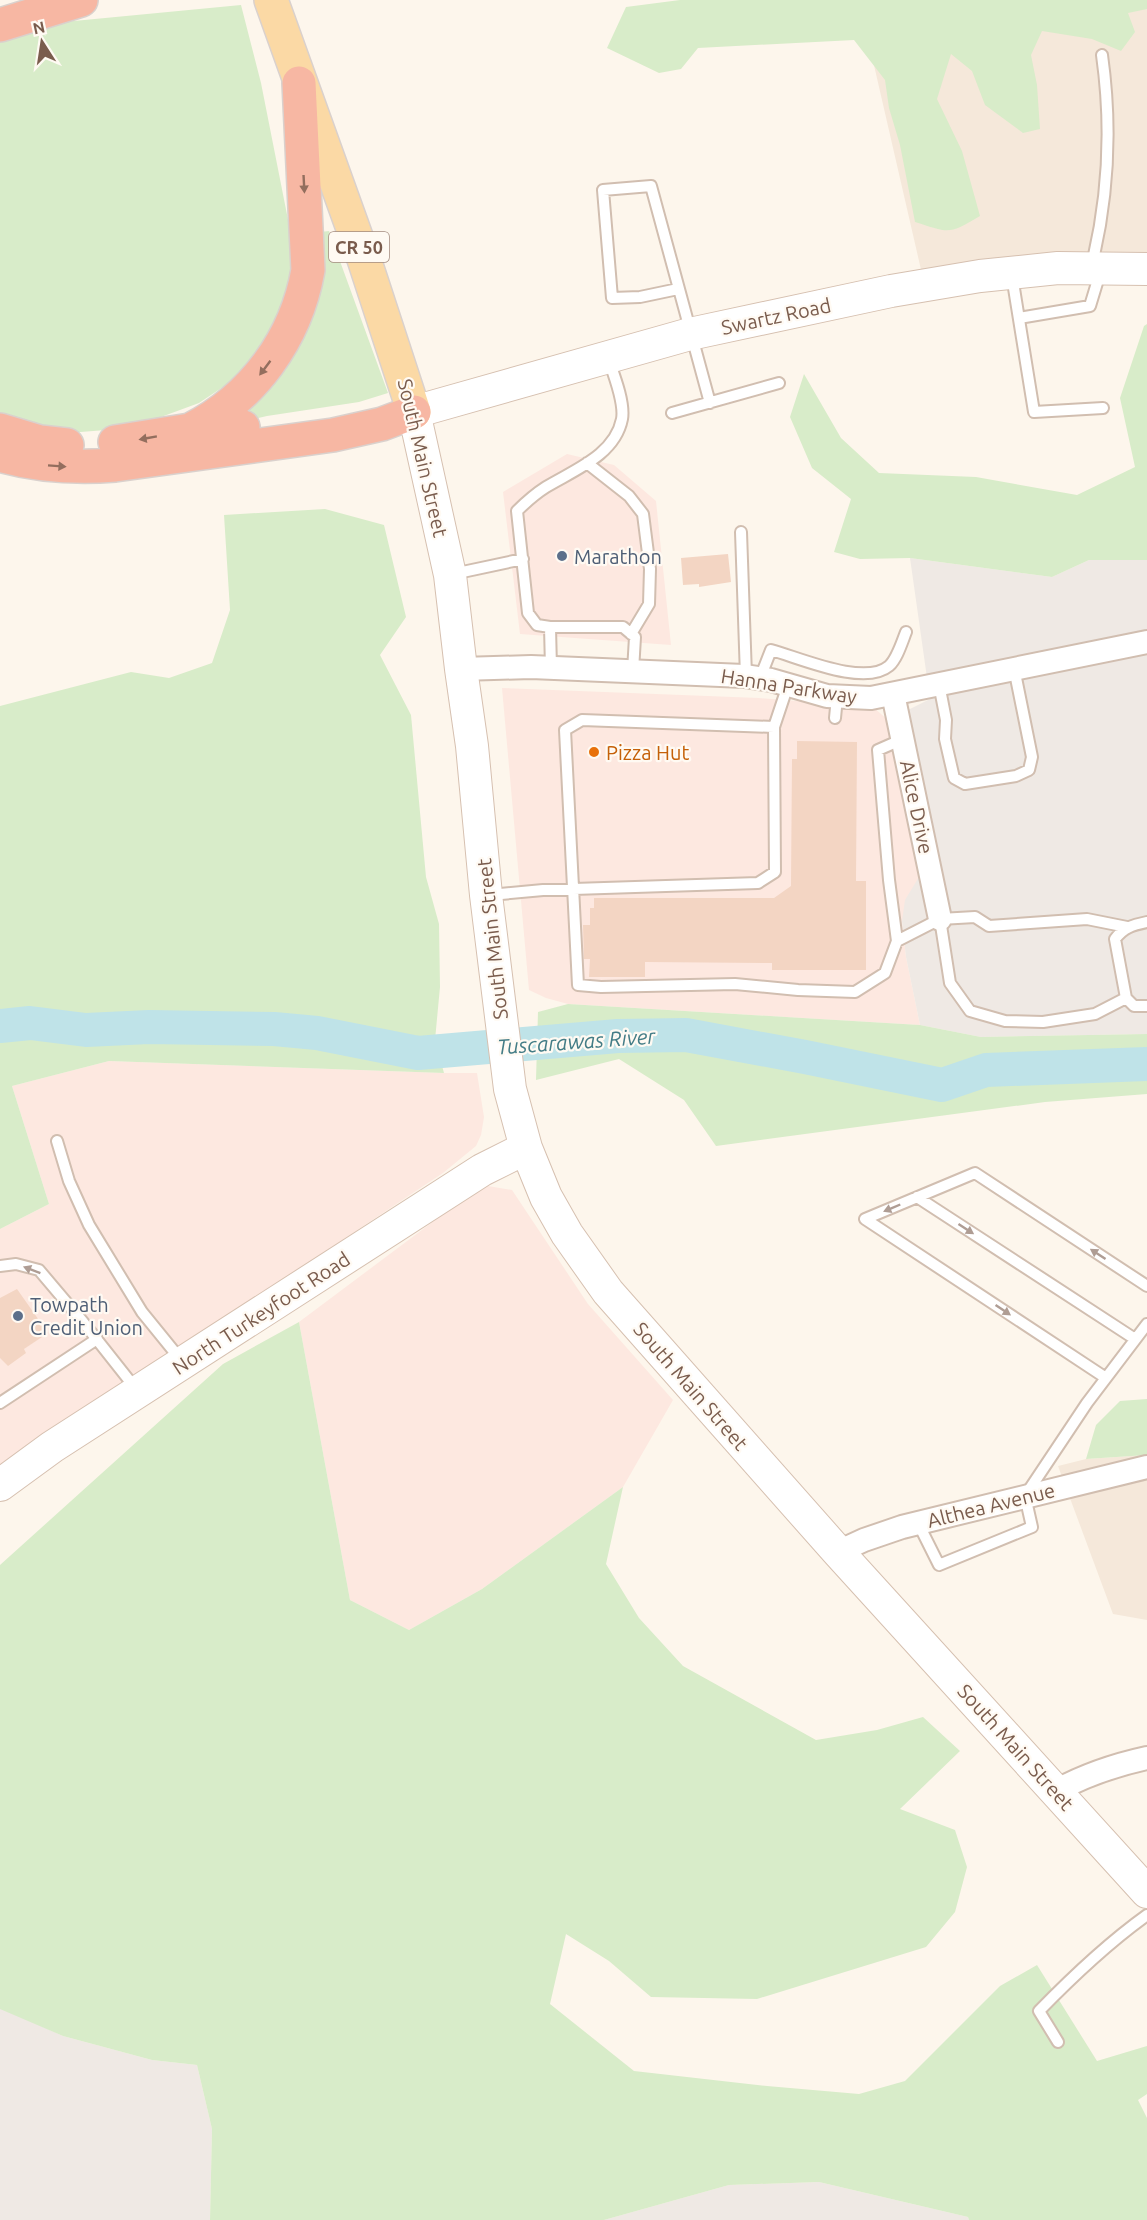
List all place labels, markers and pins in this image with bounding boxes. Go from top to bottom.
place label: Marathon [574,545,662,568]
marker: Marathon [555,549,569,563]
place label: Pizza Hut [606,741,689,764]
marker: Pizza Hut [587,745,601,759]
place label: Towpath Credit Union [30,1293,143,1339]
marker: Towpath Credit Union [11,1309,25,1323]

